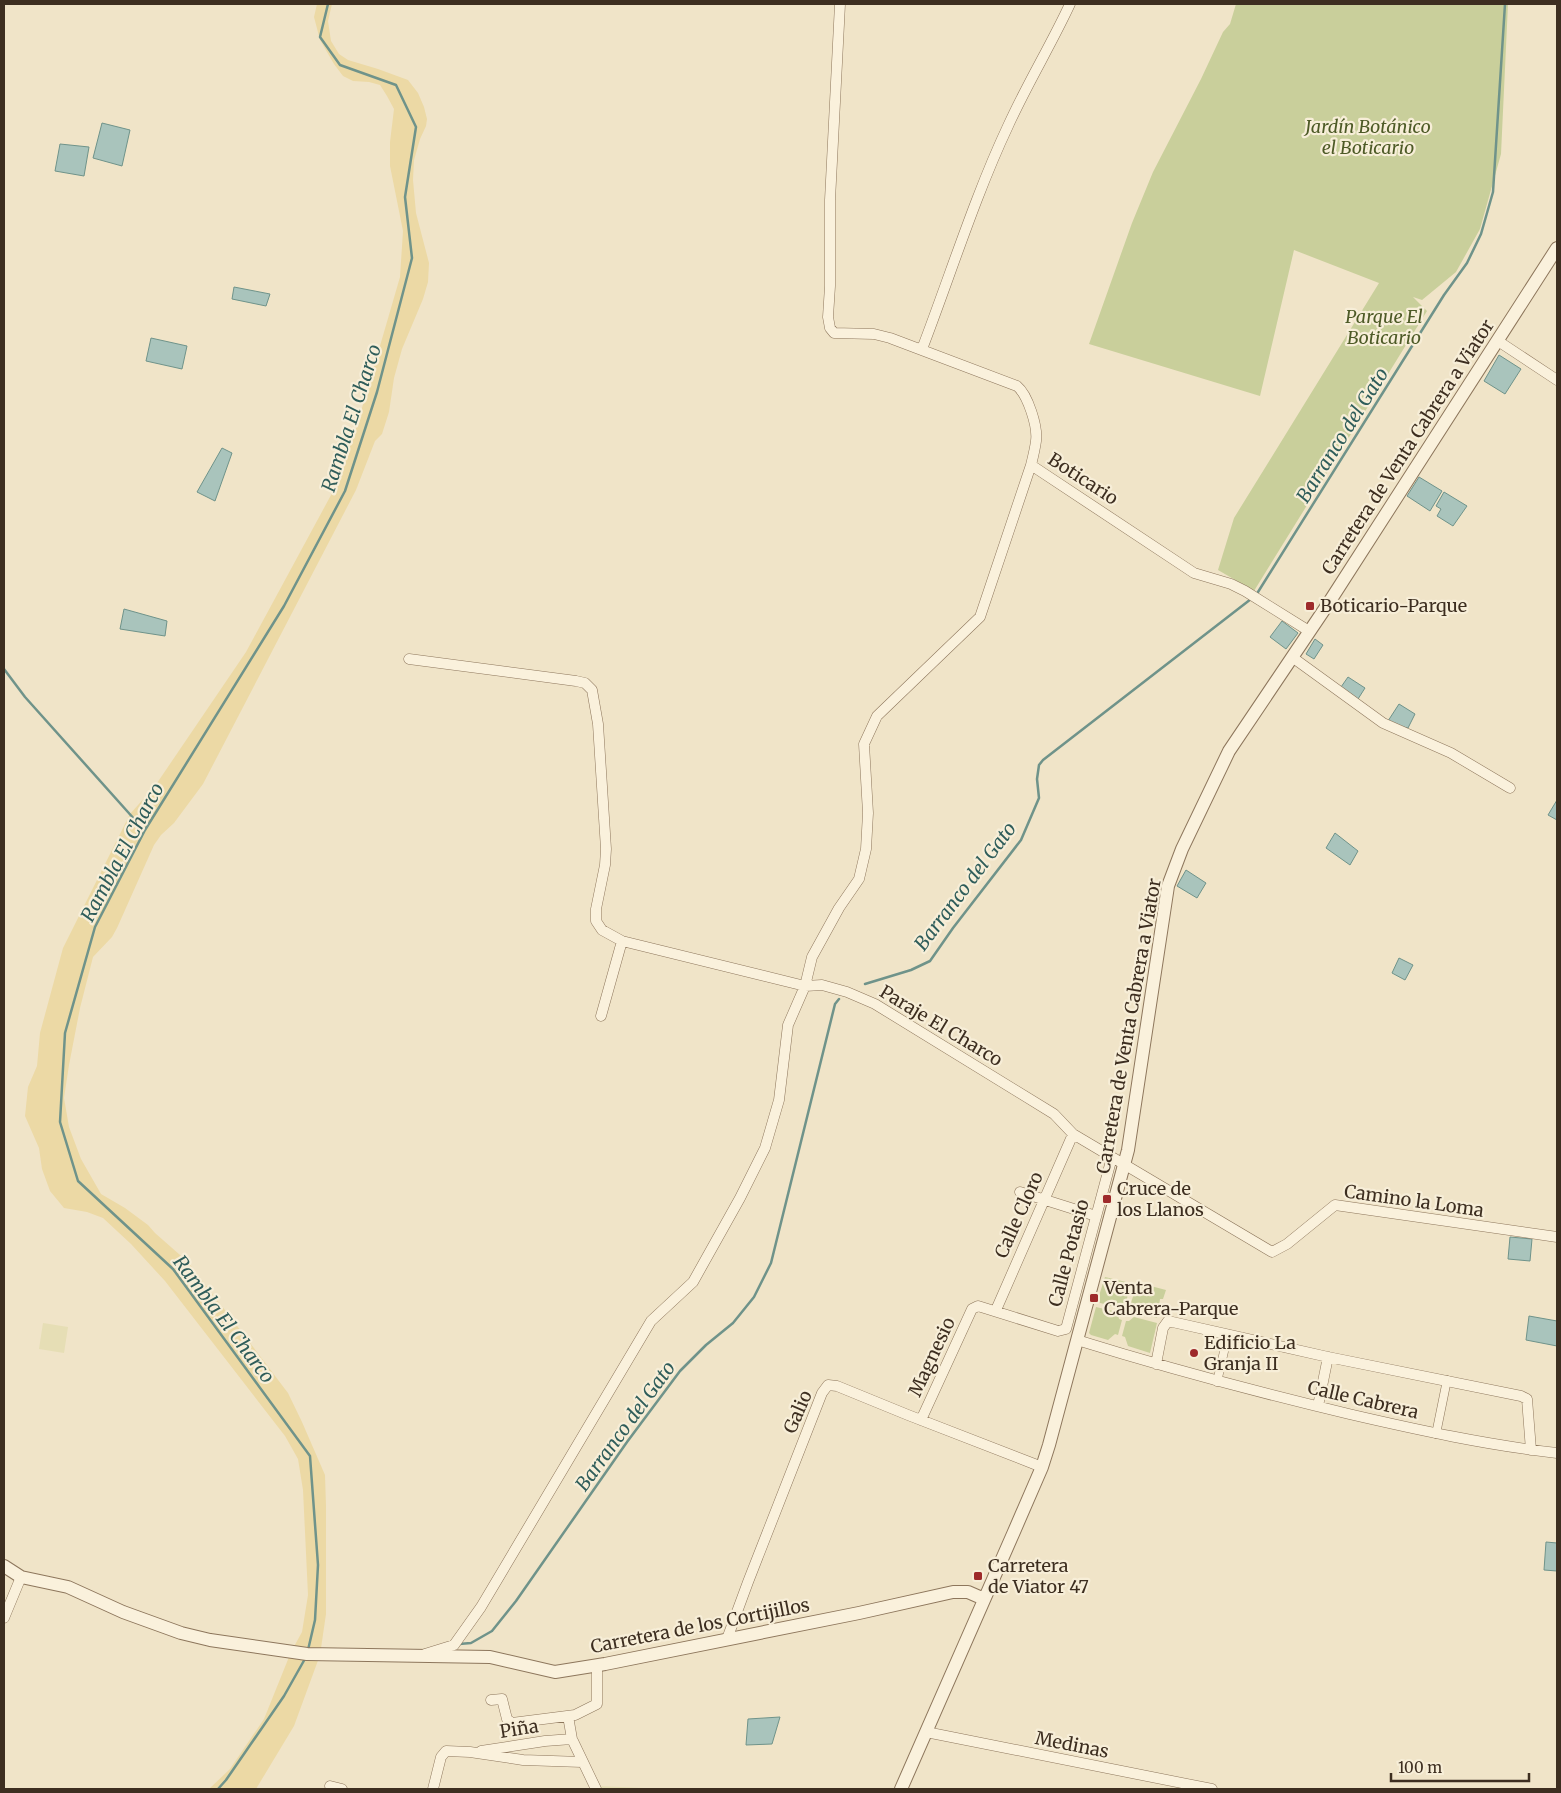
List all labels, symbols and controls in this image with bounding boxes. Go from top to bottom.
park label: Jardín Botánico el Boticario [1303,115,1431,159]
park label: Parque El Boticario [1345,305,1423,349]
street label: Carretera de Venta Cabrera a Viator [1316,315,1499,579]
water label: Rambla El Charco [316,341,386,495]
water label: Barranco del Gato [1291,363,1393,507]
street label: Boticario [1044,447,1123,510]
place label: Boticario-Parque [1320,594,1467,617]
marker: Boticario-Parque [1304,600,1316,612]
water label: Rambla El Charco [75,778,169,925]
water label: Barranco del Gato [909,817,1021,955]
street label: Carretera de Venta Cabrera a Viator [1091,876,1166,1175]
street label: Paraje El Charco [876,980,1007,1071]
street label: Calle Cloro [989,1168,1048,1262]
place label: Cruce de los Llanos [1117,1177,1204,1221]
street label: Camino la Loma [1343,1179,1486,1222]
marker: Cruce de los Llanos [1101,1193,1113,1205]
street label: Calle Potasio [1043,1197,1094,1309]
water label: Rambla El Charco [168,1250,280,1388]
place label: Venta Cabrera-Parque [1103,1276,1238,1320]
marker: Venta Cabrera-Parque [1088,1292,1100,1304]
street label: Magnesio [903,1313,960,1400]
place label: Edificio La Granja II [1204,1331,1296,1375]
marker: Edificio La Granja II [1188,1347,1200,1359]
water label: Barranco del Gato [570,1356,680,1496]
street label: Calle Cabrera [1305,1376,1421,1424]
street label: Galio [778,1387,817,1437]
place label: Carretera de Viator 47 [988,1554,1089,1598]
marker: Carretera de Viator 47 [972,1570,984,1582]
street label: Carretera de los Cortijillos [588,1593,812,1658]
street label: Piña [498,1714,540,1743]
street label: Medinas [1033,1726,1111,1763]
scale bar [1391,1750,1528,1782]
text: 100 m [1398,1758,1442,1777]

